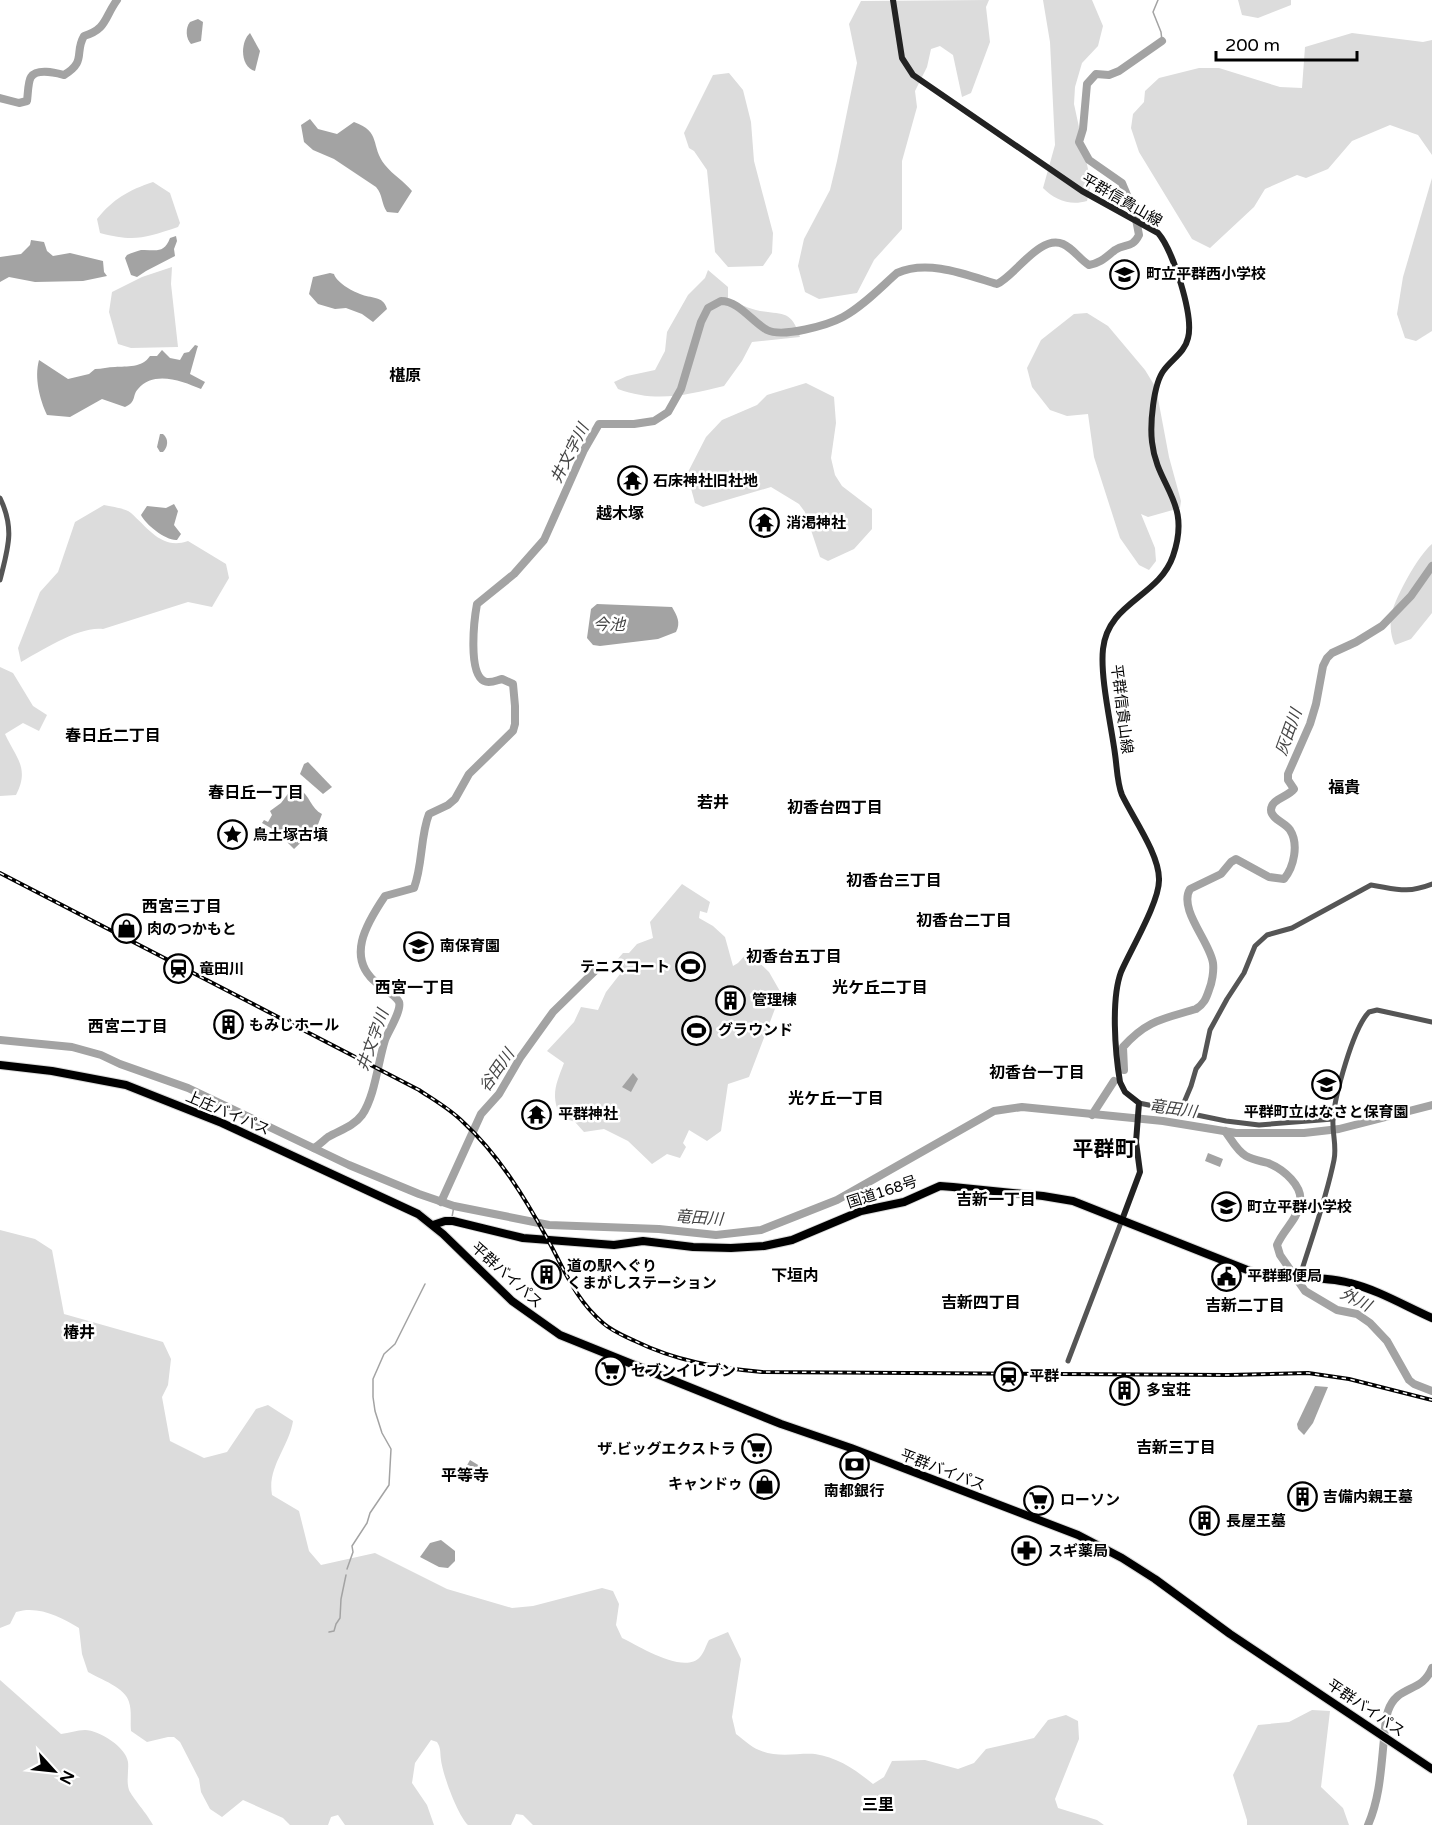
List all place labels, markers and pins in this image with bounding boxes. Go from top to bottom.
school or university icon: 町立平群西小学校 [1109,258,1141,290]
place label: 町立平群西小学校 [1146,265,1266,283]
temple icon: 石床神社旧社地 [616,465,648,497]
place label: 石床神社旧社地 [653,472,758,490]
temple icon: 消渇神社 [749,507,781,539]
place label: 消渇神社 [786,514,846,532]
place icon: 鳥土塚古墳 [216,819,248,851]
place label: 鳥土塚古墳 [253,826,328,844]
shop icon: 肉のつかもと [110,913,142,945]
place label: 肉のつかもと [147,920,237,938]
school or university icon: 南保育園 [403,930,435,962]
place label: 南保育園 [440,937,500,955]
sports icon: テニスコート [675,951,707,983]
station icon: 竜田川 [162,953,194,985]
place label: テニスコート [580,958,670,976]
place label: 竜田川 [199,960,244,978]
building icon: 管理棟 [715,984,747,1016]
place label: 管理棟 [752,991,797,1009]
building icon: もみじホール [212,1009,244,1041]
sports icon: グラウンド [681,1014,713,1046]
place label: もみじホール [249,1016,339,1034]
place label: グラウンド [718,1021,793,1039]
school or university icon: 平群町立はなさと保育園 [1310,1069,1342,1101]
temple icon: 平群神社 [521,1098,553,1130]
place label: 平群町立はなさと保育園 [1243,1103,1409,1121]
place label: 平群神社 [558,1105,618,1123]
school or university icon: 町立平群小学校 [1210,1191,1242,1223]
place label: 町立平群小学校 [1247,1198,1352,1216]
place label: 道の駅へぐり くまがしステーション [567,1257,717,1292]
building icon: 道の駅へぐり くまがしステーション [530,1259,562,1291]
public building icon: 平群郵便局 [1210,1260,1242,1292]
place label: 平群郵便局 [1247,1267,1322,1285]
supermarket icon: セブンイレブン [594,1355,626,1387]
station icon: 平群 [992,1360,1024,1392]
place label: セブンイレブン [631,1362,736,1380]
place label: 平群 [1029,1367,1059,1385]
building icon: 多宝荘 [1109,1374,1141,1406]
place label: 多宝荘 [1146,1381,1191,1399]
supermarket icon: ザ.ビッグエクストラ [741,1433,773,1465]
place label: ザ.ビッグエクストラ [598,1440,736,1458]
bank icon: 南都銀行 [838,1448,870,1480]
shop icon: キャンドゥ [748,1468,780,1500]
place label: キャンドゥ [668,1475,743,1493]
building icon: 吉備内親王墓 [1286,1481,1318,1513]
place label: 南都銀行 [824,1482,884,1500]
supermarket icon: ローソン [1023,1484,1055,1516]
place label: 吉備内親王墓 [1323,1488,1413,1506]
place label: ローソン [1060,1491,1120,1509]
building icon: 長屋王墓 [1189,1505,1221,1537]
place label: 長屋王墓 [1226,1512,1286,1530]
pharmacy icon: スギ薬局 [1011,1535,1043,1567]
place label: スギ薬局 [1048,1542,1108,1560]

